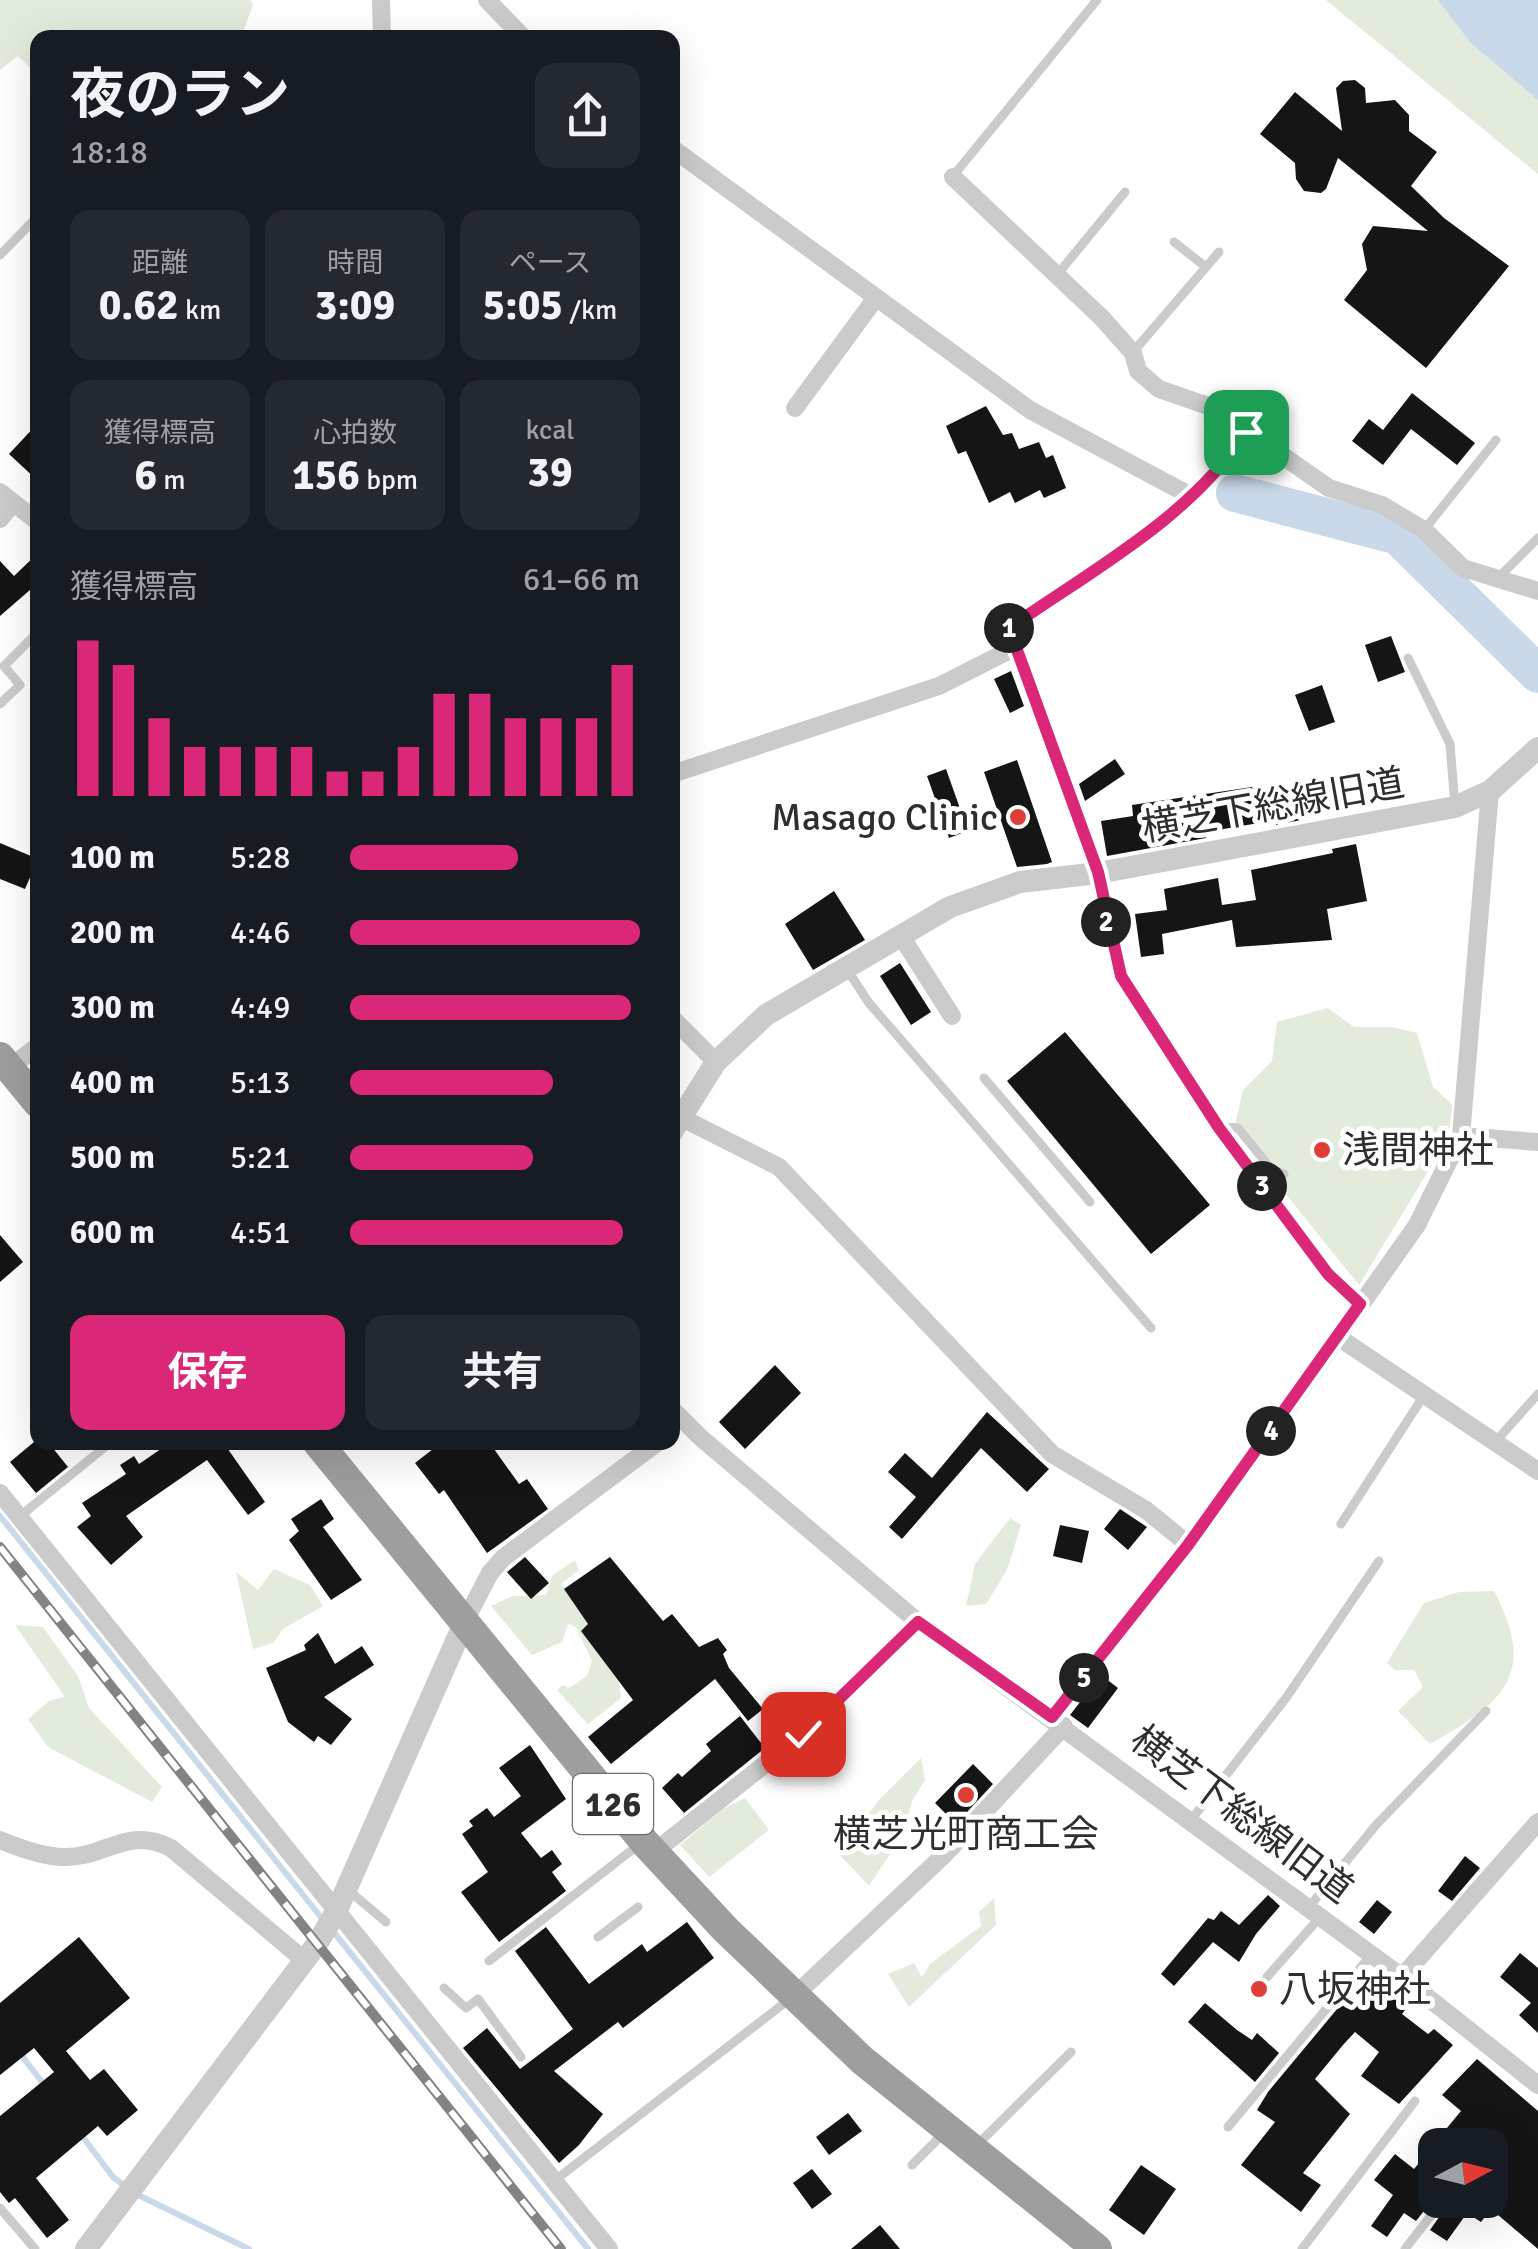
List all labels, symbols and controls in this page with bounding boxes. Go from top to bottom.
text: 夜のラン [70,61,290,129]
button: share [535,63,640,168]
text: 18:18 [70,133,148,172]
text: 距離 [132,246,188,280]
text: 時間 [327,246,383,280]
text: ペース [509,246,591,280]
text: 0.62 [99,280,179,331]
text: 3:09 [315,280,395,331]
text: 5:05 [483,280,563,331]
text: km [179,293,221,327]
text: /km [563,293,617,327]
pin [1204,390,1289,475]
icon: arrive [1219,405,1274,460]
text: kcal [525,413,575,447]
text: 獲得標高 [104,416,216,450]
text: 心拍数 [313,416,397,450]
text: 39 [527,447,573,498]
text: 6 [134,450,157,501]
text: 156 [292,450,360,501]
text: m [157,463,186,497]
text: bpm [360,463,418,497]
text: 61–66 m [523,560,640,599]
text: 獲得標高 [70,567,198,606]
pin: 1 [984,603,1034,653]
text: 1 [1001,611,1017,645]
street label: 横芝下総線旧道 [1138,759,1408,852]
place label: Masago Clinic [771,794,998,841]
marker: Masago Clinic [1007,806,1029,828]
text: 100 m [70,838,155,877]
text: 5:28 [230,838,290,877]
pin: 2 [1081,897,1131,947]
text: 2 [1098,905,1114,939]
text: 200 m [70,913,155,952]
text: 4:46 [230,913,290,952]
text: 300 m [70,988,155,1027]
text: 4:49 [230,988,290,1027]
text: 400 m [70,1063,155,1102]
text: 5:13 [230,1063,290,1102]
place label: 浅間神社 [1342,1127,1494,1174]
text: 500 m [70,1138,155,1177]
text: 5:21 [230,1138,290,1177]
marker: 浅間神社 [1311,1139,1333,1161]
pin: 3 [1237,1161,1287,1211]
text: 3 [1254,1169,1270,1203]
text: 600 m [70,1213,155,1252]
text: 4:51 [230,1213,290,1252]
button: 保存 [70,1315,345,1430]
button: 共有 [365,1315,640,1430]
pin: 4 [1246,1406,1296,1456]
text: 4 [1263,1414,1279,1448]
pin: 5 [1059,1653,1109,1703]
text: 5 [1076,1661,1092,1695]
pin [761,1692,846,1777]
icon: check [776,1707,831,1762]
street label: 横芝下総線旧道 [1121,1716,1362,1913]
road number: 126 [573,1774,653,1834]
marker: 横芝光町商工会 [955,1784,977,1806]
place label: 横芝光町商工会 [833,1811,1099,1858]
place label: 八坂神社 [1279,1966,1431,2013]
marker: 八坂神社 [1248,1978,1270,2000]
north arrow [1418,2128,1508,2218]
map controls [1418,2128,1508,2218]

